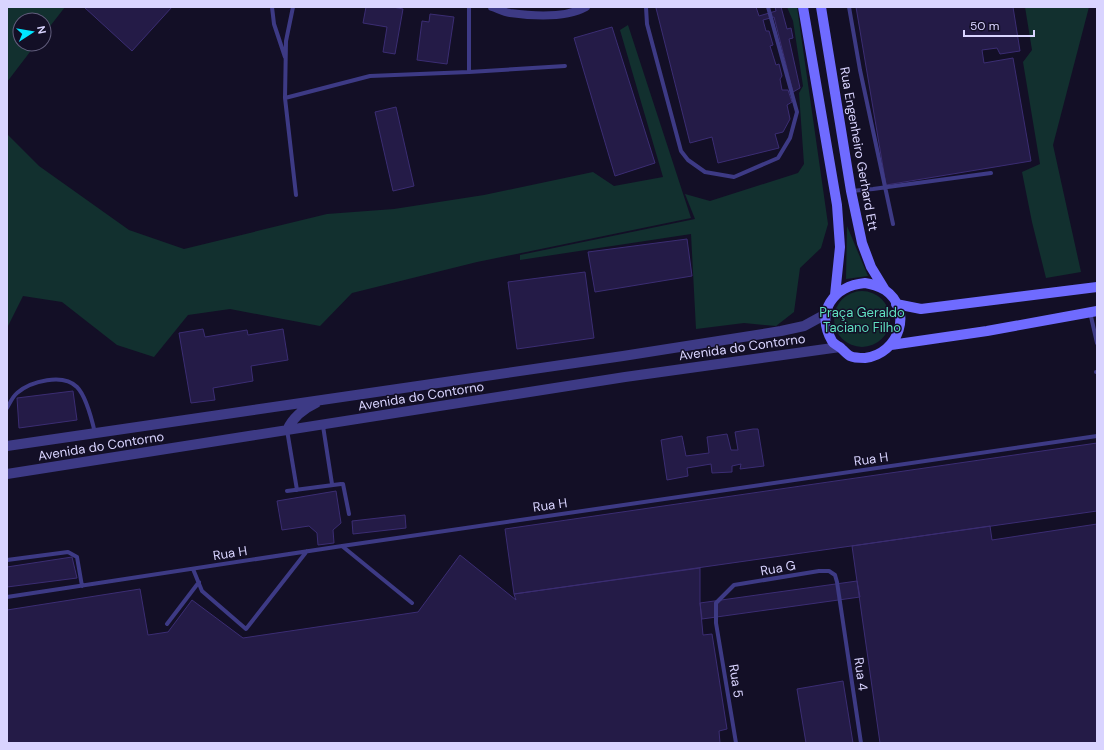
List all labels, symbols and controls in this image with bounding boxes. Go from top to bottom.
north arrow [12,12,52,52]
scale bar [964,12,1034,38]
text: 50 m [970,18,999,34]
text: N [34,25,49,35]
street label: Rua Engenheiro Gerhard Ett [836,66,882,232]
park label: Praça Geraldo Taciano Filho [819,304,905,336]
street label: Avenida do Contorno [678,330,807,364]
street label: Avenida do Contorno [357,378,486,414]
street label: Avenida do Contorno [37,428,166,464]
street label: Rua H [853,448,889,470]
street label: Rua H [532,494,568,516]
street label: Rua H [212,542,248,564]
street label: Rua G [759,557,797,579]
street label: Rua 4 [850,656,872,692]
street label: Rua 5 [725,663,747,699]

